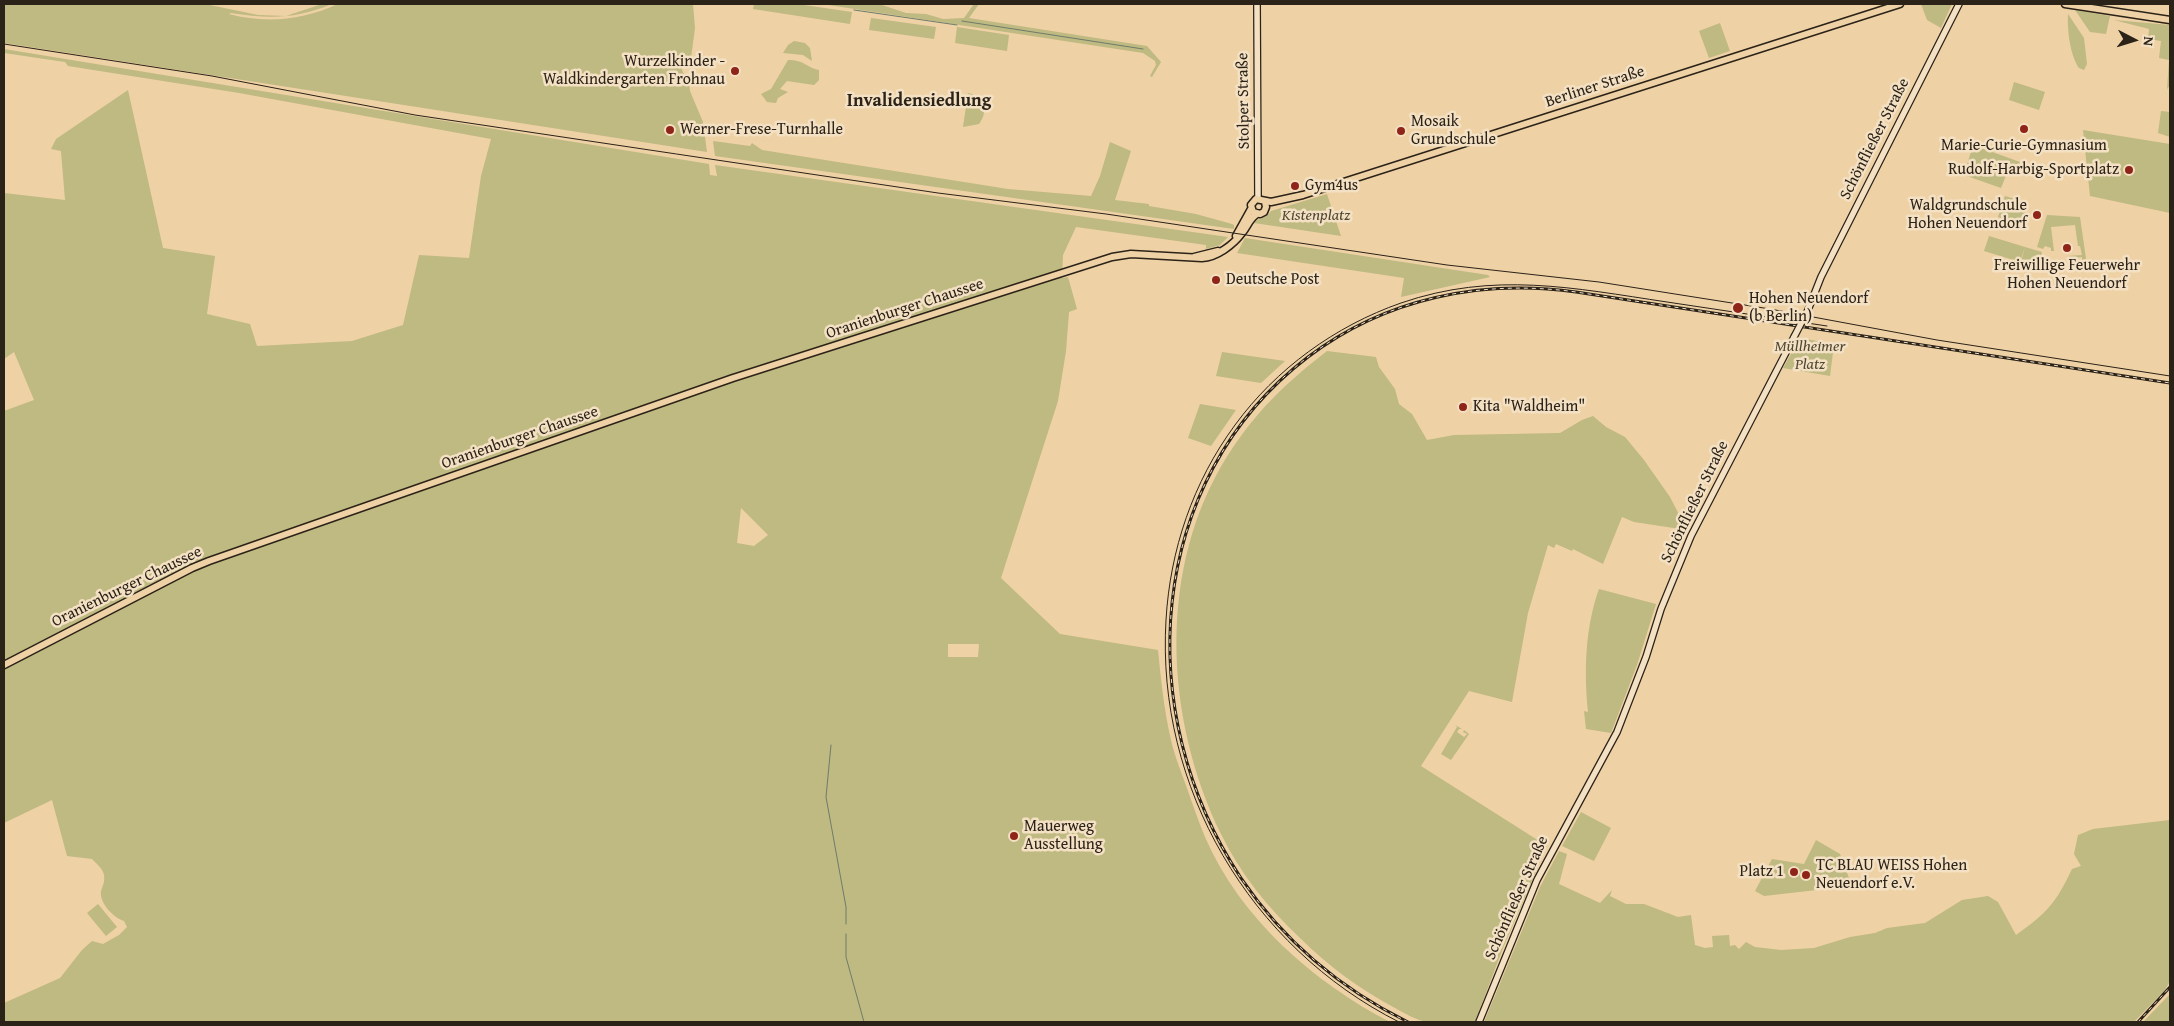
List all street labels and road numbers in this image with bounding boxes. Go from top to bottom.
street label: Stolper Straße [1234,52,1254,150]
street label: Berliner Straße [1543,62,1647,112]
street label: Schönfließer Straße [1836,75,1914,203]
street label: Oranienburger Chaussee [824,274,986,344]
street label: Oranienburger Chaussee [439,402,601,474]
street label: Schönfließer Straße [1657,438,1733,566]
street label: Oranienburger Chaussee [49,542,205,632]
street label: Schönfließer Straße [1481,833,1553,963]

